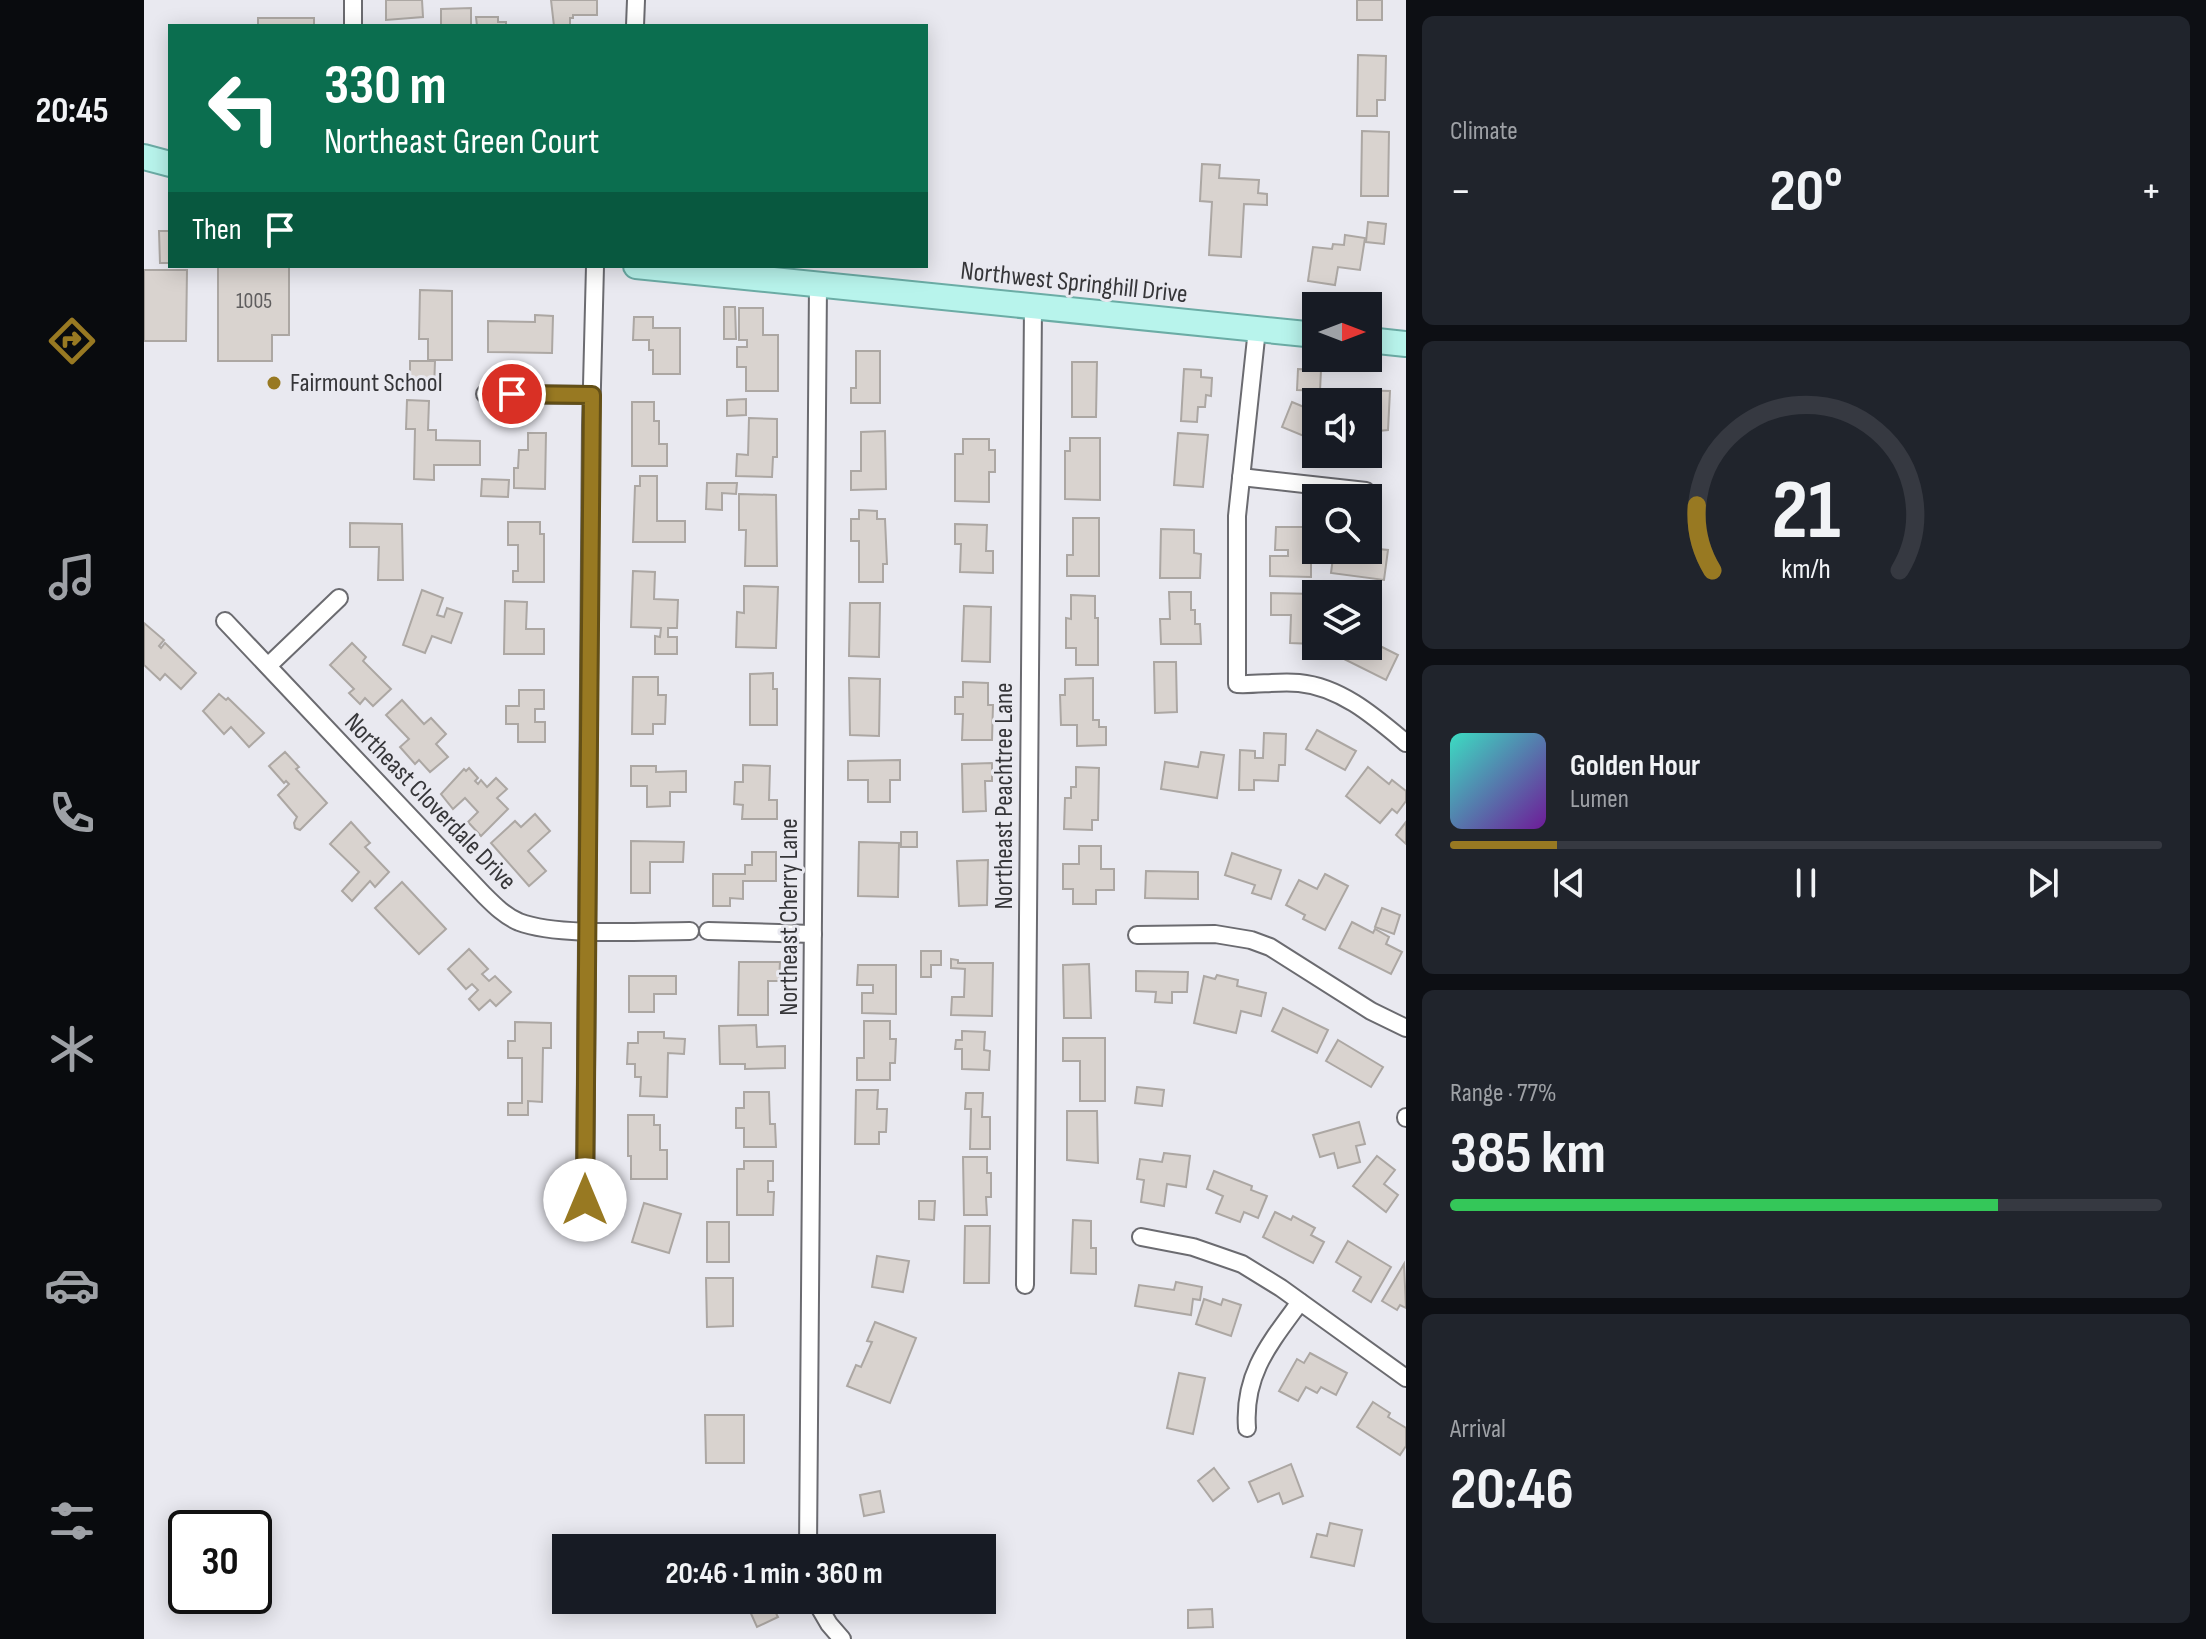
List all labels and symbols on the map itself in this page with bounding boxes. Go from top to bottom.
street label: Northwest Springhill Drive [959,256,1189,310]
house number: 1005 [236,288,272,315]
north arrow [1302,292,1382,372]
pin [478,360,546,428]
place label: Fairmount School [290,368,443,399]
marker: Fairmount School [265,374,283,392]
street label: Northeast Peachtree Lane [989,682,1020,910]
street label: Northeast Cloverdale Drive [338,707,522,897]
street label: Northeast Cherry Lane [774,818,805,1016]
position arrow [543,1158,627,1242]
speed limit sign: 30 [168,1510,272,1614]

